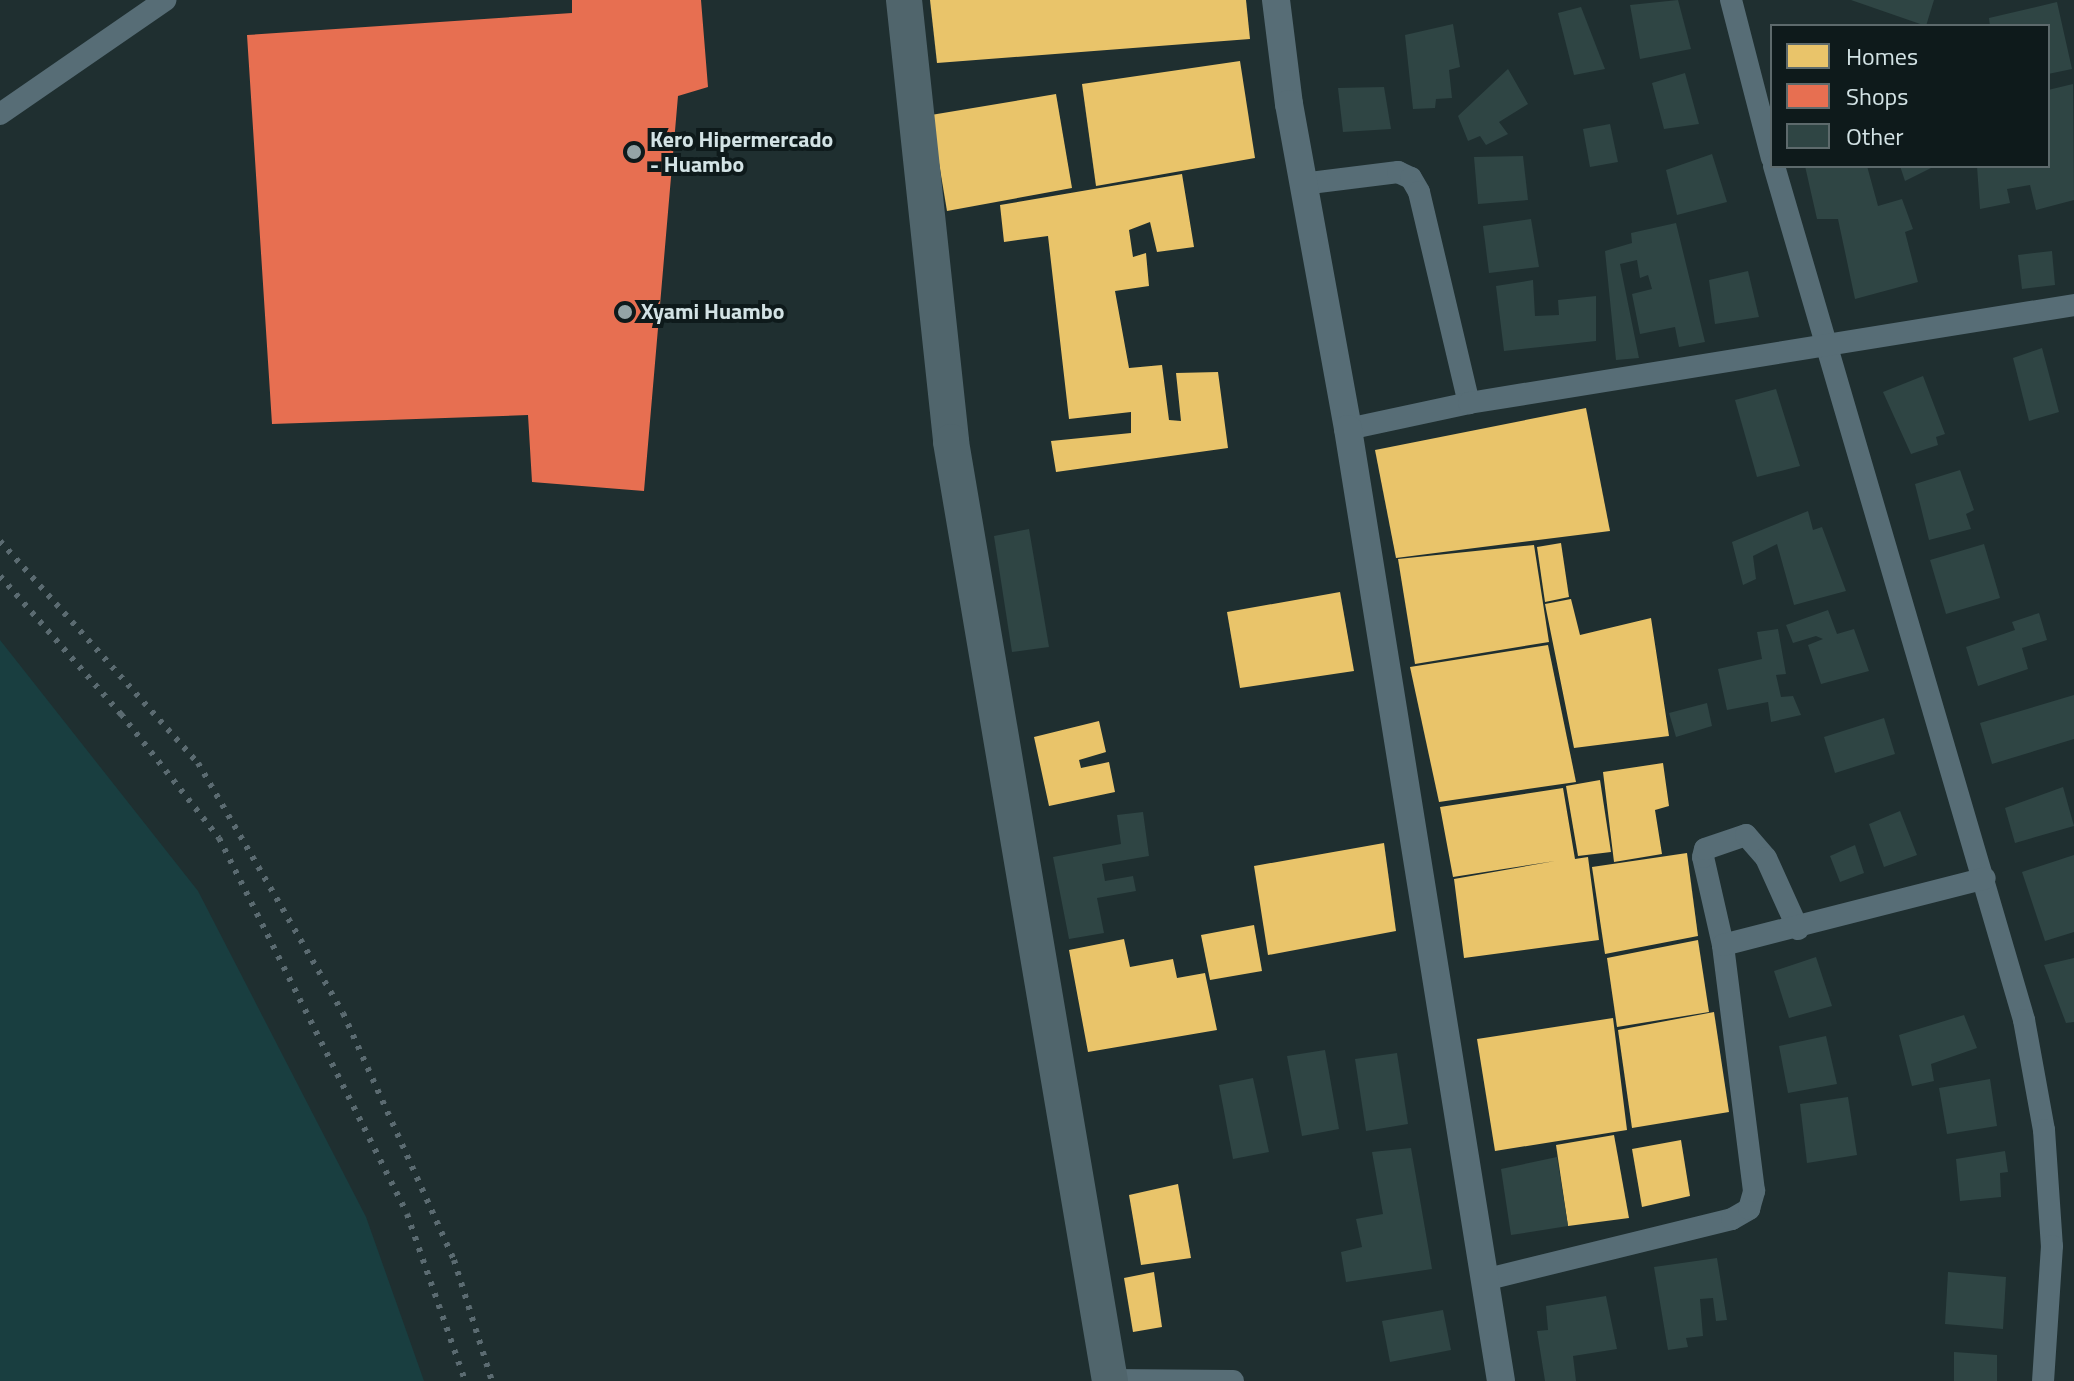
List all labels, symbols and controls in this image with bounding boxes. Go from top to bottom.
legend [1770,24,2050,168]
text: Homes [1846,38,1918,74]
text: Shops [1846,78,1908,114]
text: Other [1846,118,1904,154]
place label: Kero Hipermercado - Huambo [650,126,833,178]
marker: Kero Hipermercado - Huambo [625,143,643,161]
place label: Xyami Huambo [641,299,784,325]
marker: Xyami Huambo [616,303,634,321]

